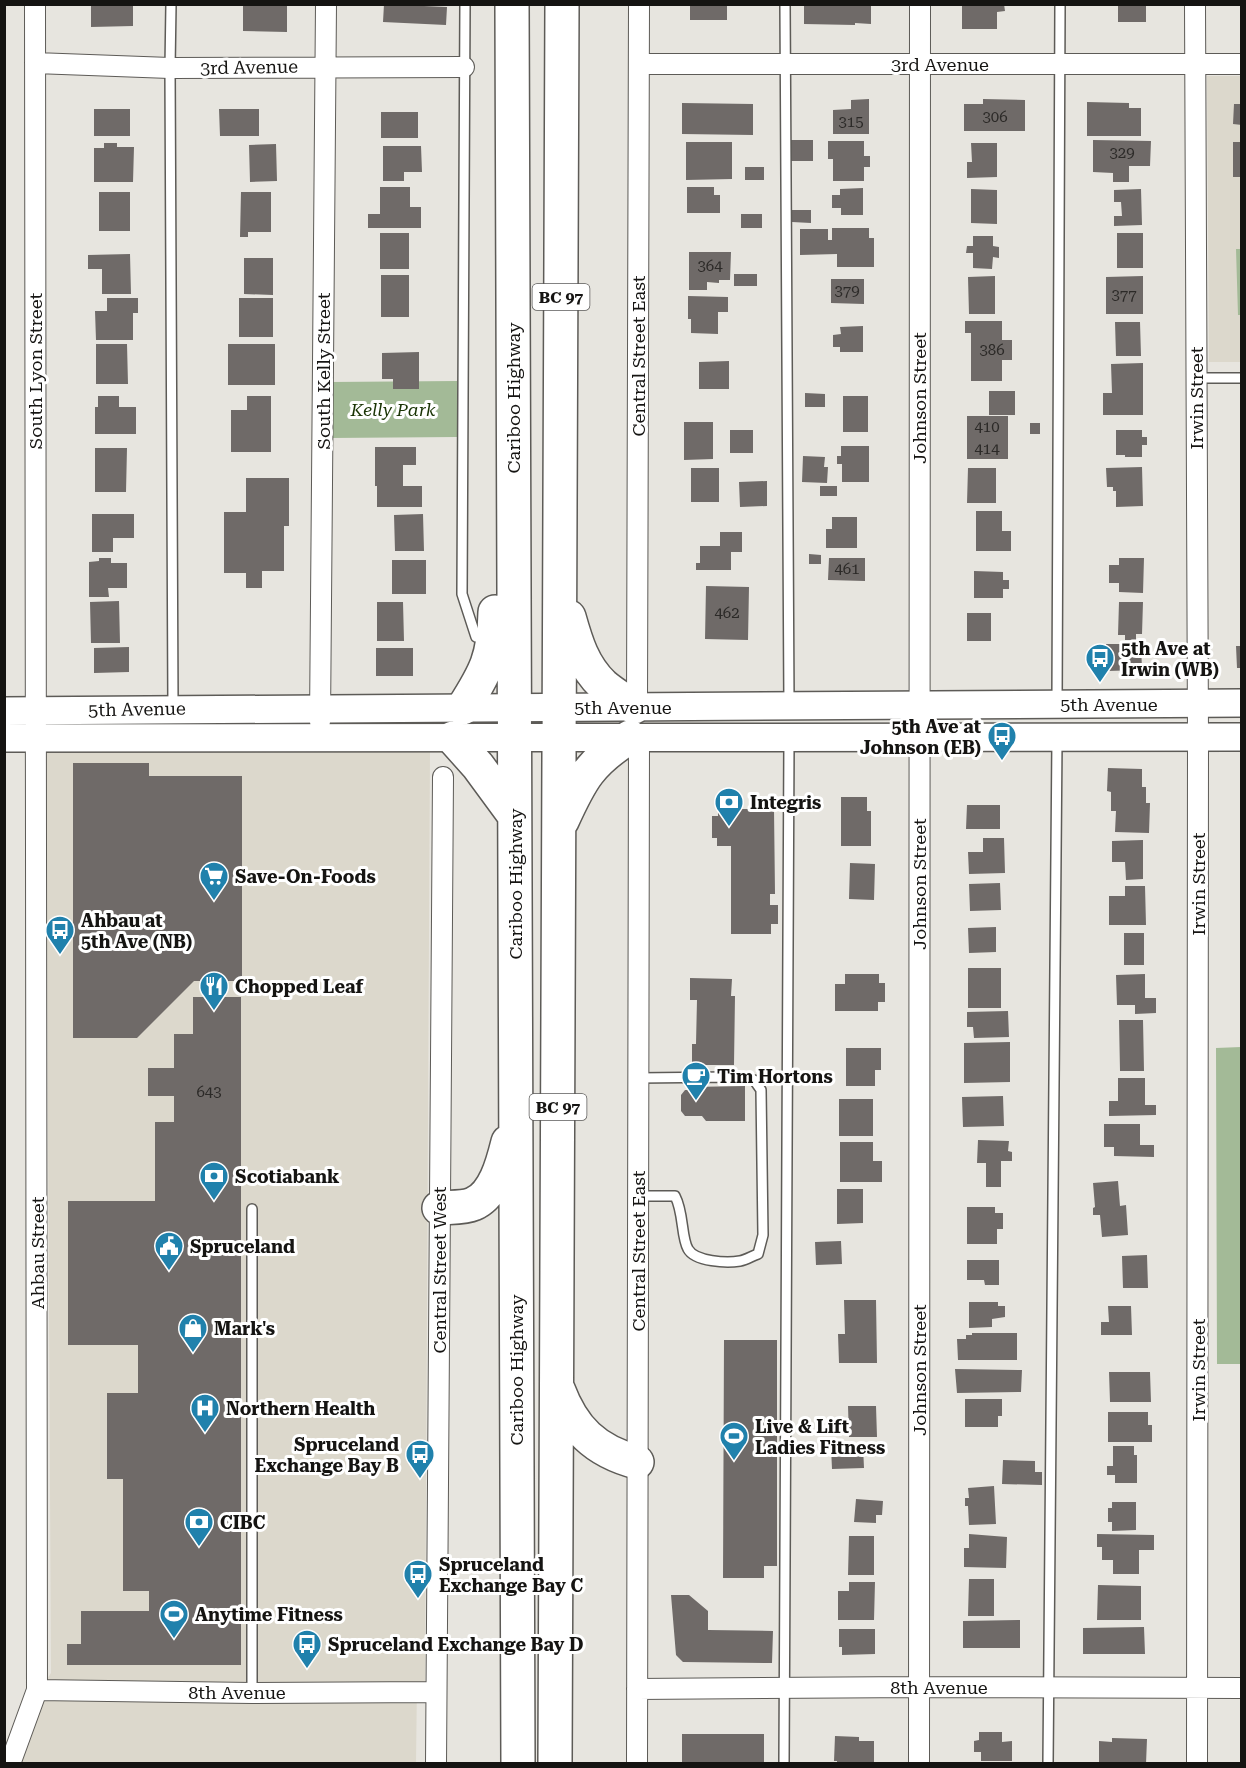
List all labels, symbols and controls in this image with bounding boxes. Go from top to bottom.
street label: 3rd Avenue [891,54,989,75]
street label: 3rd Avenue [200,56,298,78]
house number: 306 [982,108,1008,126]
house number: 315 [838,113,864,131]
house number: 329 [1109,144,1135,162]
house number: 364 [697,257,723,275]
street label: Central Street East [628,275,649,437]
house number: 379 [834,282,860,300]
road number: BC 97 [532,284,590,310]
house number: 377 [1111,286,1137,304]
street label: South Lyon Street [25,292,46,449]
street label: South Kelly Street [313,292,334,450]
street label: Cariboo Highway [503,322,524,474]
street label: Johnson Street [909,332,930,464]
house number: 386 [979,341,1005,359]
street label: Irwin Street [1186,346,1207,449]
park label: Kelly Park [350,399,436,420]
house number: 410 [974,418,1000,436]
house number: 414 [974,440,1000,458]
house number: 461 [834,560,860,578]
house number: 462 [714,604,740,622]
place label: 5th Ave at Irwin (WB) [1121,638,1219,680]
bus stop icon: 5th Ave at Irwin (WB) [1084,642,1116,684]
street label: 5th Avenue [1060,694,1158,715]
street label: 5th Avenue [574,697,672,718]
street label: 5th Avenue [88,698,186,720]
place label: 5th Ave at Johnson (EB) [860,716,981,758]
bus stop icon: 5th Ave at Johnson (EB) [986,720,1018,762]
bank icon: Integris [713,786,745,828]
place label: Integris [750,792,821,813]
street label: Cariboo Highway [505,808,526,960]
street label: Johnson Street [909,818,930,950]
street label: Irwin Street [1188,832,1209,935]
supermarket icon: Save-On-Foods [198,860,230,902]
place label: Save-On-Foods [235,866,376,887]
place label: Ahbau at 5th Ave (NB) [81,910,192,952]
bus stop icon: Ahbau at 5th Ave (NB) [44,914,76,956]
restaurant icon: Chopped Leaf [198,970,230,1012]
place label: Chopped Leaf [235,976,365,997]
cafe icon: Tim Hortons [680,1060,712,1102]
place label: Tim Hortons [717,1066,833,1087]
house number: 643 [196,1083,222,1101]
road number: BC 97 [530,1094,586,1120]
bank icon: Scotiabank [198,1160,230,1202]
place label: Scotiabank [235,1166,340,1187]
street label: Central Street East [628,1170,649,1332]
street label: Central Street West [429,1186,450,1354]
street label: Ahbau Street [27,1196,48,1309]
public building icon: Spruceland [153,1230,185,1272]
place label: Spruceland [190,1236,295,1257]
street label: Cariboo Highway [506,1294,527,1446]
street label: Johnson Street [909,1304,930,1436]
shop icon: Mark's [177,1312,209,1354]
place label: Mark's [214,1318,275,1339]
street label: Irwin Street [1188,1318,1209,1421]
hospital icon: Northern Health [189,1392,221,1434]
place label: Northern Health [226,1398,375,1419]
place label: Live & Lift Ladies Fitness [755,1416,885,1458]
sports icon: Live & Lift Ladies Fitness [718,1420,750,1462]
place label: Spruceland Exchange Bay B [255,1434,399,1476]
bus stop icon: Spruceland Exchange Bay B [404,1438,436,1480]
bank icon: CIBC [183,1506,215,1548]
place label: CIBC [220,1512,266,1533]
place label: Spruceland Exchange Bay C [439,1554,583,1596]
bus stop icon: Spruceland Exchange Bay C [402,1558,434,1600]
sports icon: Anytime Fitness [158,1598,190,1640]
place label: Anytime Fitness [195,1604,343,1625]
bus stop icon: Spruceland Exchange Bay D [291,1628,323,1670]
place label: Spruceland Exchange Bay D [328,1634,583,1655]
street label: 8th Avenue [890,1677,988,1698]
street label: 8th Avenue [188,1682,286,1703]

